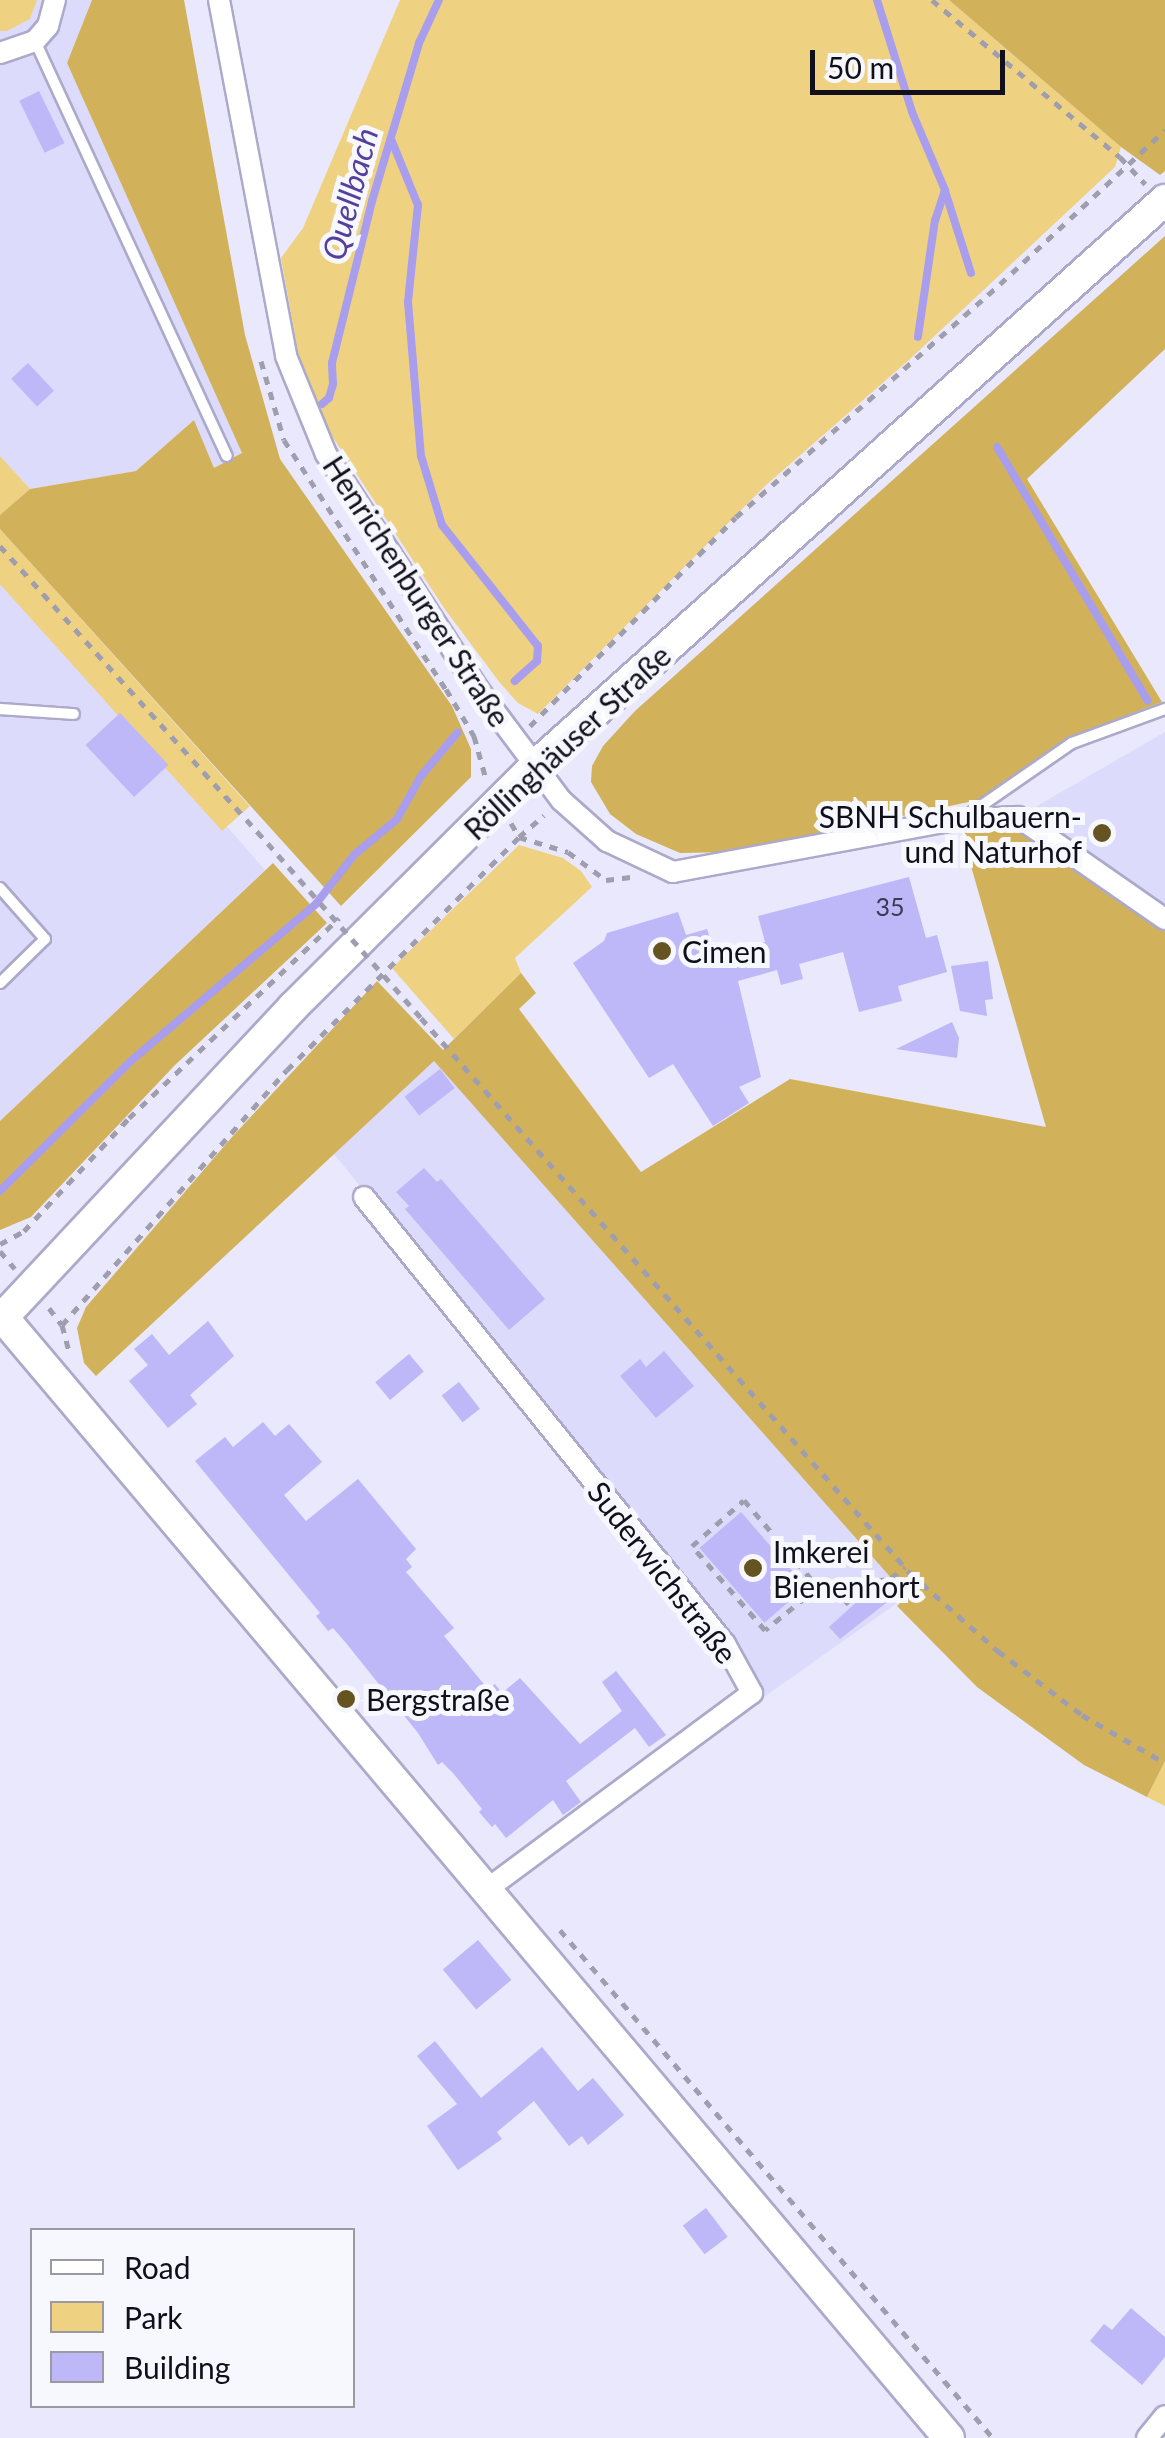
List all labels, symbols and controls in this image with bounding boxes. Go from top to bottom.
scale bar [815,30,1010,92]
text: 50 m [827,49,894,85]
water label: Quellbach [314,124,386,264]
street label: Henrichenburger Straße [316,449,518,733]
street label: Röllinghäuser Straße [456,637,678,847]
place label: SBNH Schulbauern- und Naturhof [819,798,1082,868]
marker: SBNH Schulbauern- und Naturhof [1091,822,1113,844]
house number: 35 [876,891,904,921]
place label: Cimen [682,933,766,969]
marker: Cimen [651,940,673,962]
street label: Suderwichstraße [581,1474,745,1670]
place label: Imkerei Bienenhort [773,1533,920,1604]
marker: Imkerei Bienenhort [742,1557,764,1579]
place label: Bergstraße [366,1681,510,1717]
marker: Bergstraße [335,1688,357,1710]
legend [30,2228,355,2408]
text: Road [124,2249,191,2285]
text: Park [124,2299,183,2335]
text: Building [124,2349,230,2385]

